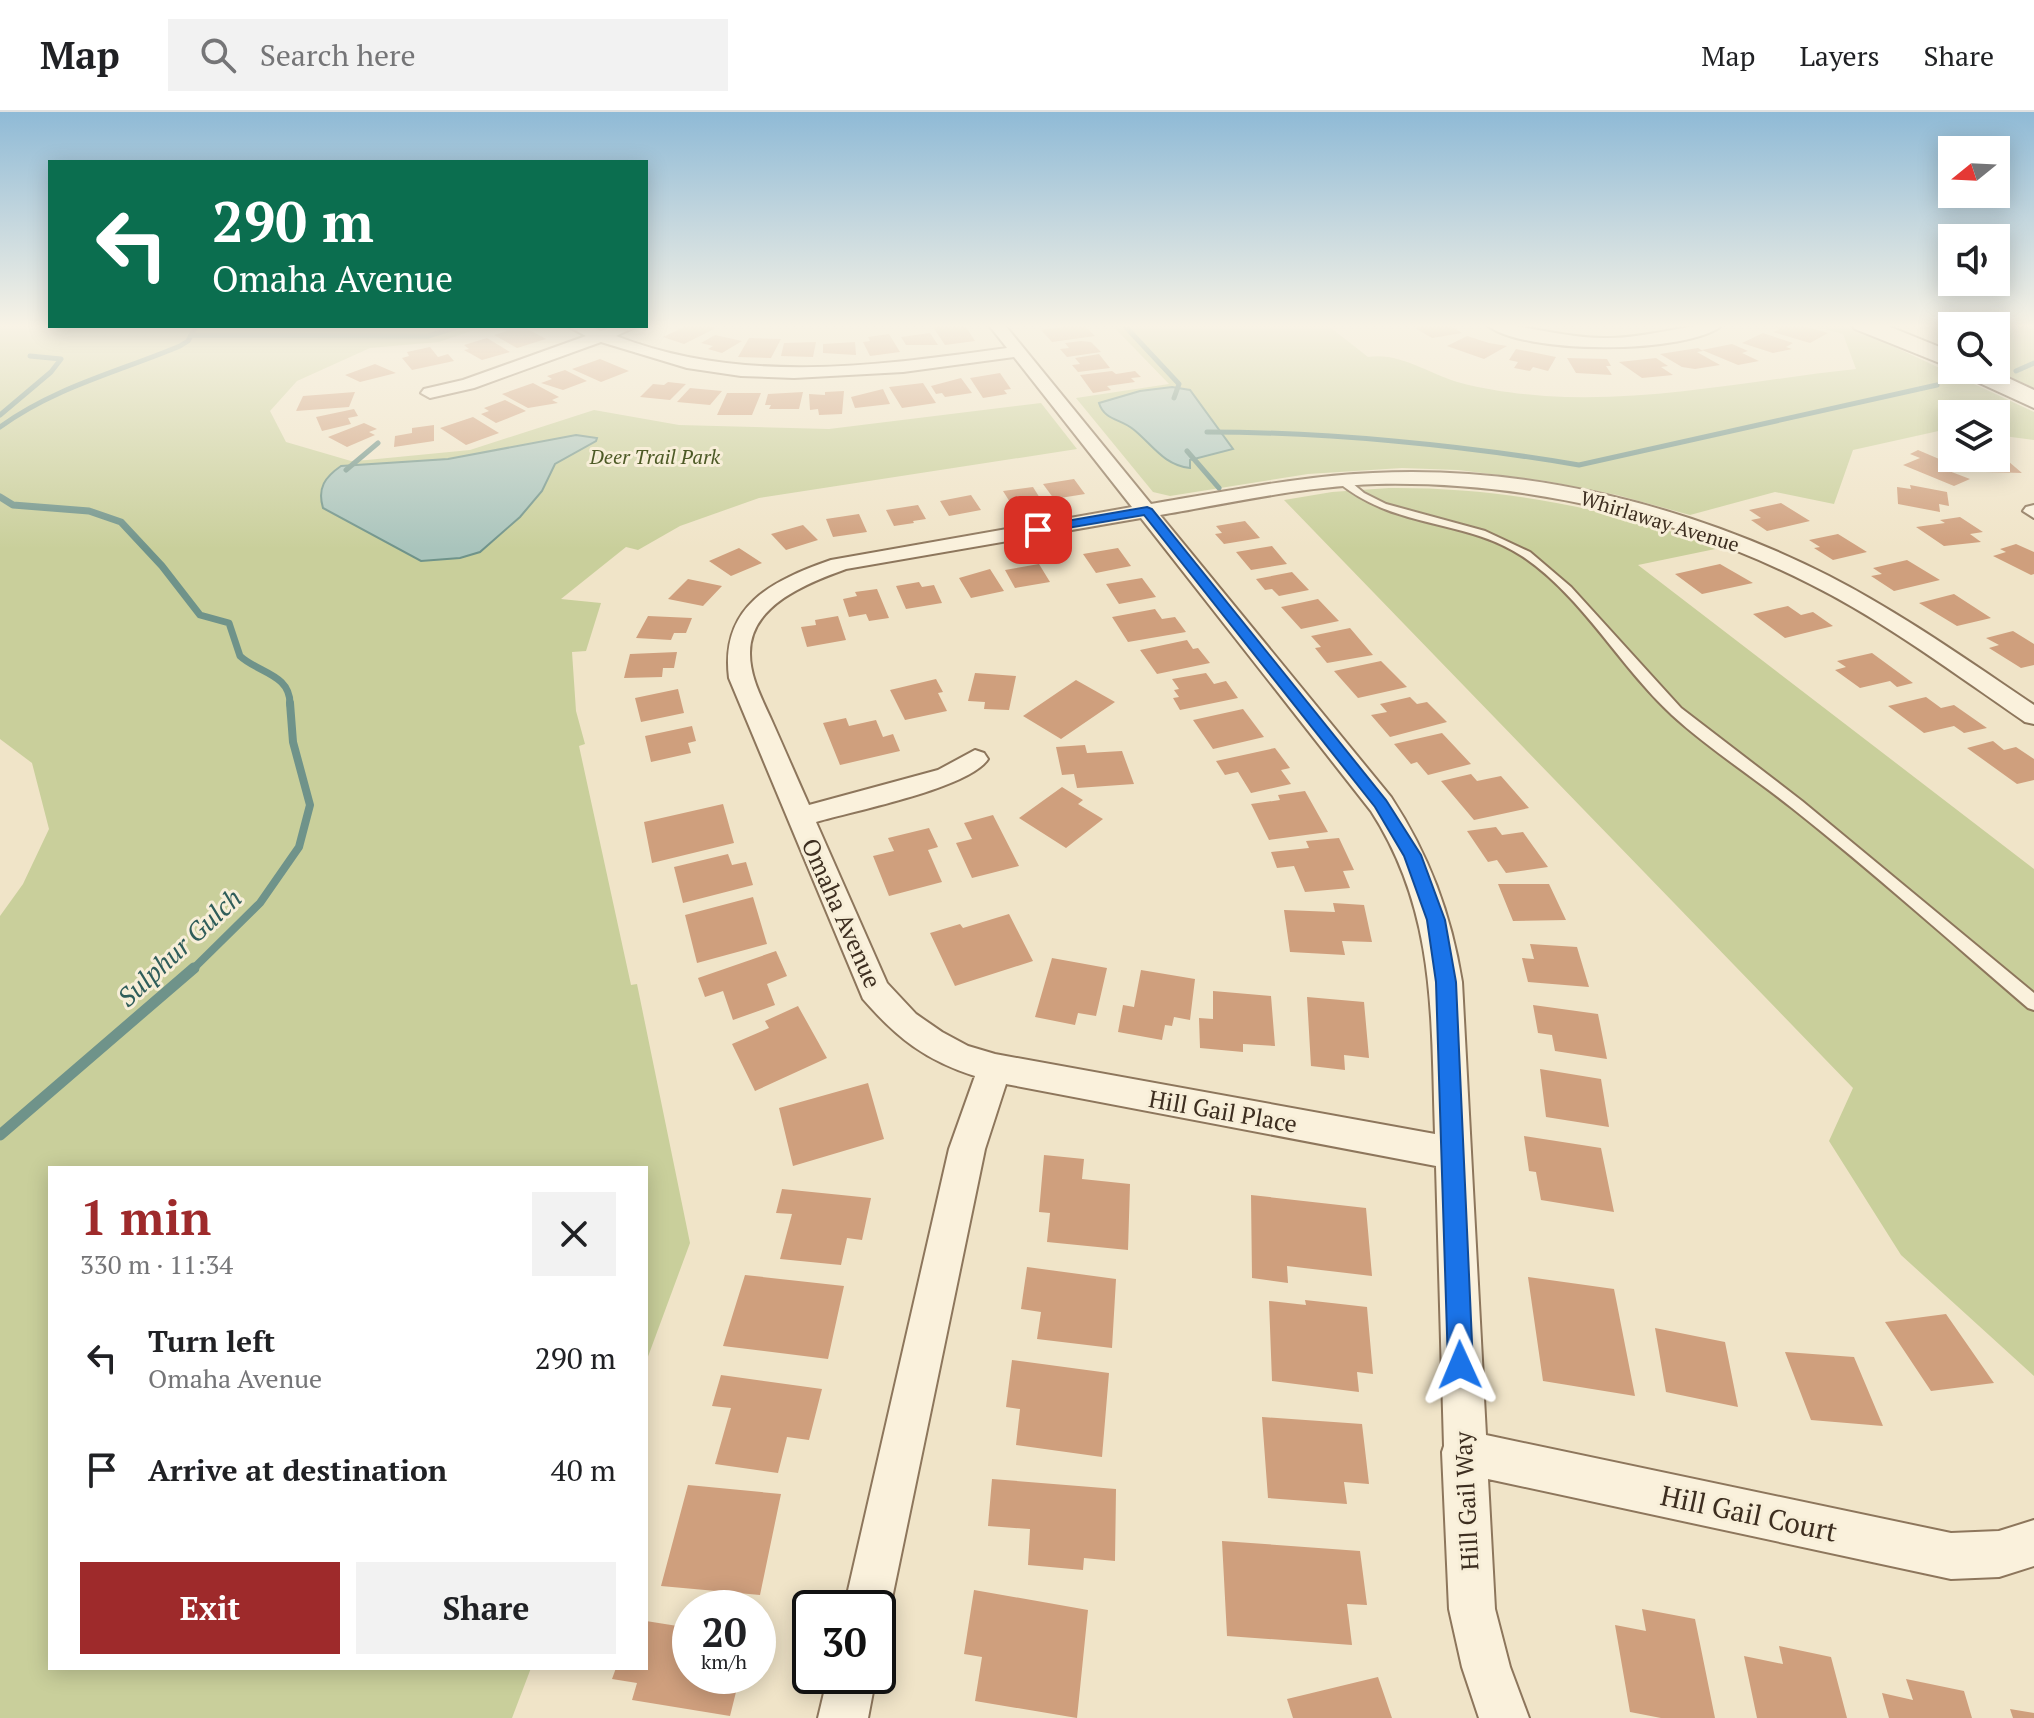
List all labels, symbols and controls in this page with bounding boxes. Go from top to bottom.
search box [168,19,728,91]
text: Map [40,30,120,80]
icon: search [196,33,240,77]
text: Search here [260,35,416,75]
text: Map [1701,37,1755,74]
text: Layers [1799,37,1880,74]
text: Share [1924,37,1994,74]
north arrow [1938,136,2010,208]
map controls [1938,136,2010,472]
text: 290 m [212,184,374,258]
icon: left [80,192,184,296]
button: sound [1938,224,2010,296]
text: Omaha Avenue [212,255,453,302]
button: search [1938,312,2010,384]
button: layers [1938,400,2010,472]
park label: Deer Trail Park [589,443,721,470]
street label: Whirlaway Avenue [1577,484,1743,558]
pin [1004,496,1072,564]
icon: arrive [1016,508,1060,552]
street label: Omaha Avenue [795,833,889,993]
water label: Sulphur Gulch [110,881,248,1013]
street label: Hill Gail Place [1146,1082,1300,1140]
text: 1 min [80,1185,211,1249]
button: close [532,1192,616,1276]
text: 330 m · 11:34 [80,1247,233,1281]
text: Turn left [148,1321,275,1361]
position arrow [1418,1323,1502,1407]
icon: left [80,1336,124,1380]
text: 290 m [535,1338,616,1378]
text: Omaha Avenue [148,1361,322,1395]
street label: Hill Gail Way [1446,1430,1486,1571]
icon: arrive [80,1448,124,1492]
text: Arrive at destination [148,1450,447,1490]
text: 40 m [551,1450,616,1490]
street label: Hill Gail Court [1657,1476,1841,1550]
button: Exit [80,1562,340,1654]
button: Share [356,1562,616,1654]
speed limit sign: 30 [792,1590,896,1694]
text: 20 [701,1605,747,1658]
text: km/h [701,1648,747,1675]

